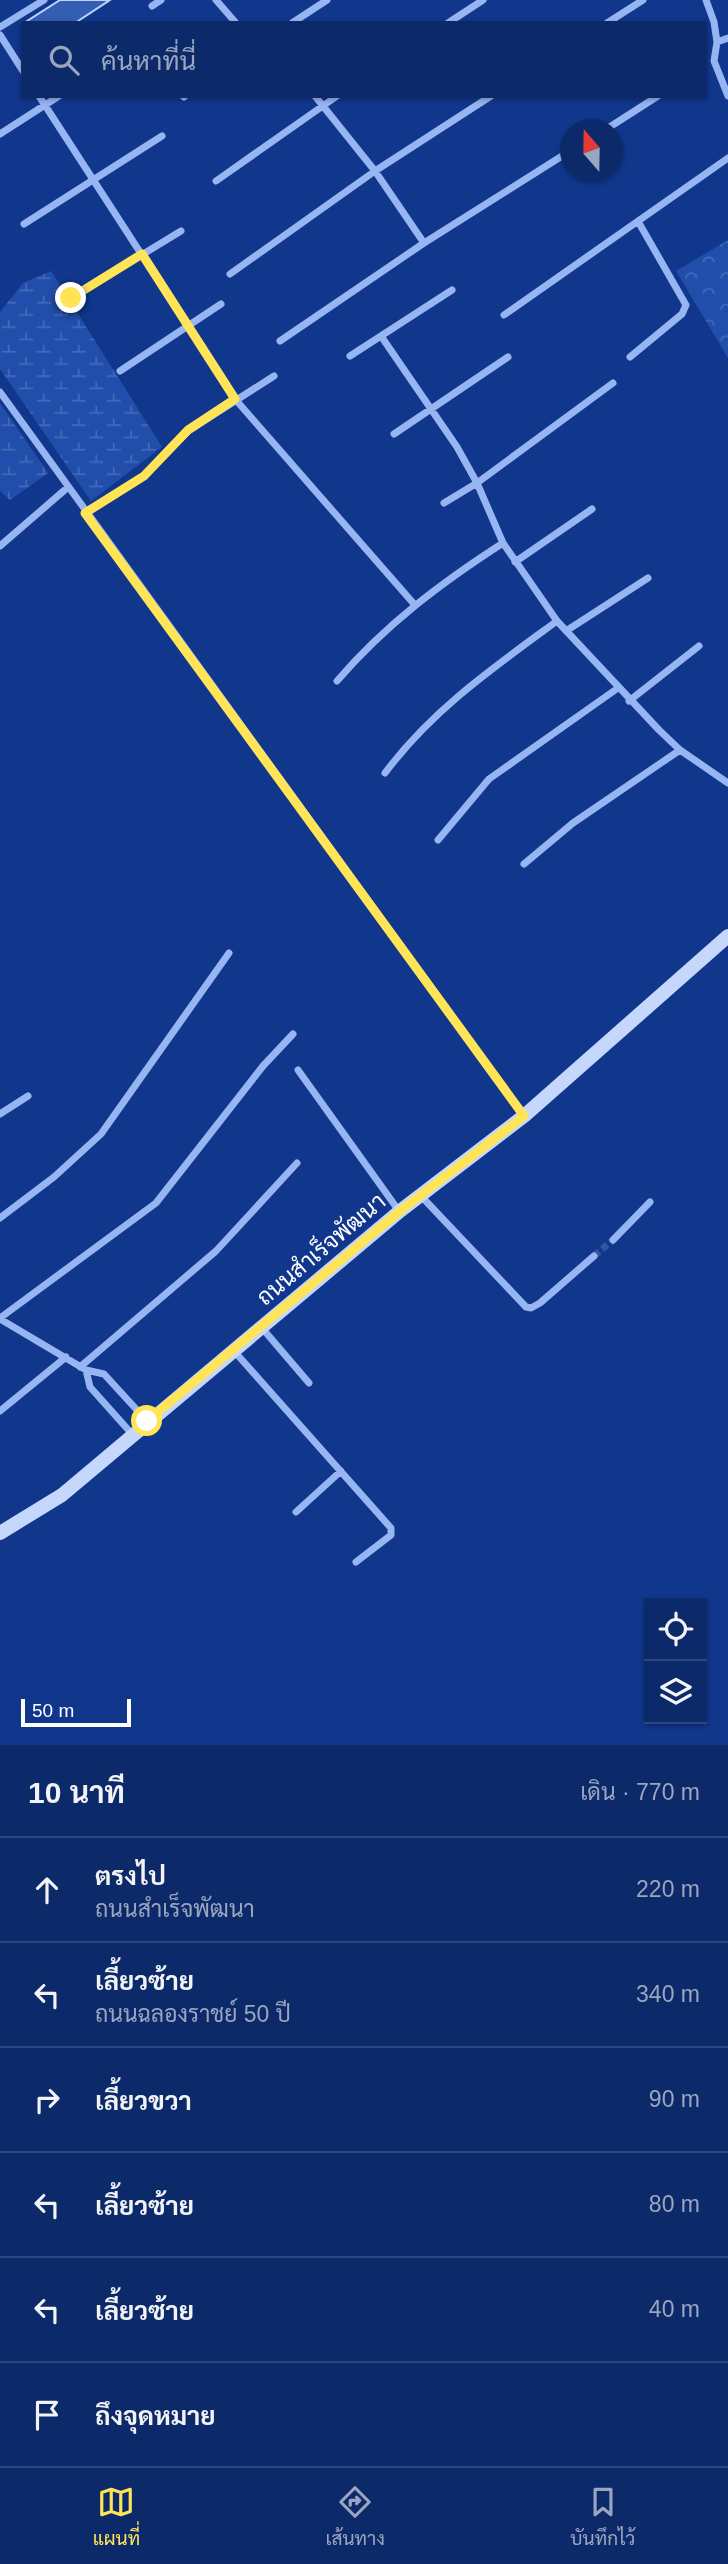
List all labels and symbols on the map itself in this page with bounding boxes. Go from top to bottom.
north arrow [560,119,623,182]
route end [55,282,86,313]
street label: ถนนสำเร็จพัฒนา [249,1185,391,1310]
route start [131,1405,162,1436]
scale bar [21,1696,131,1728]

